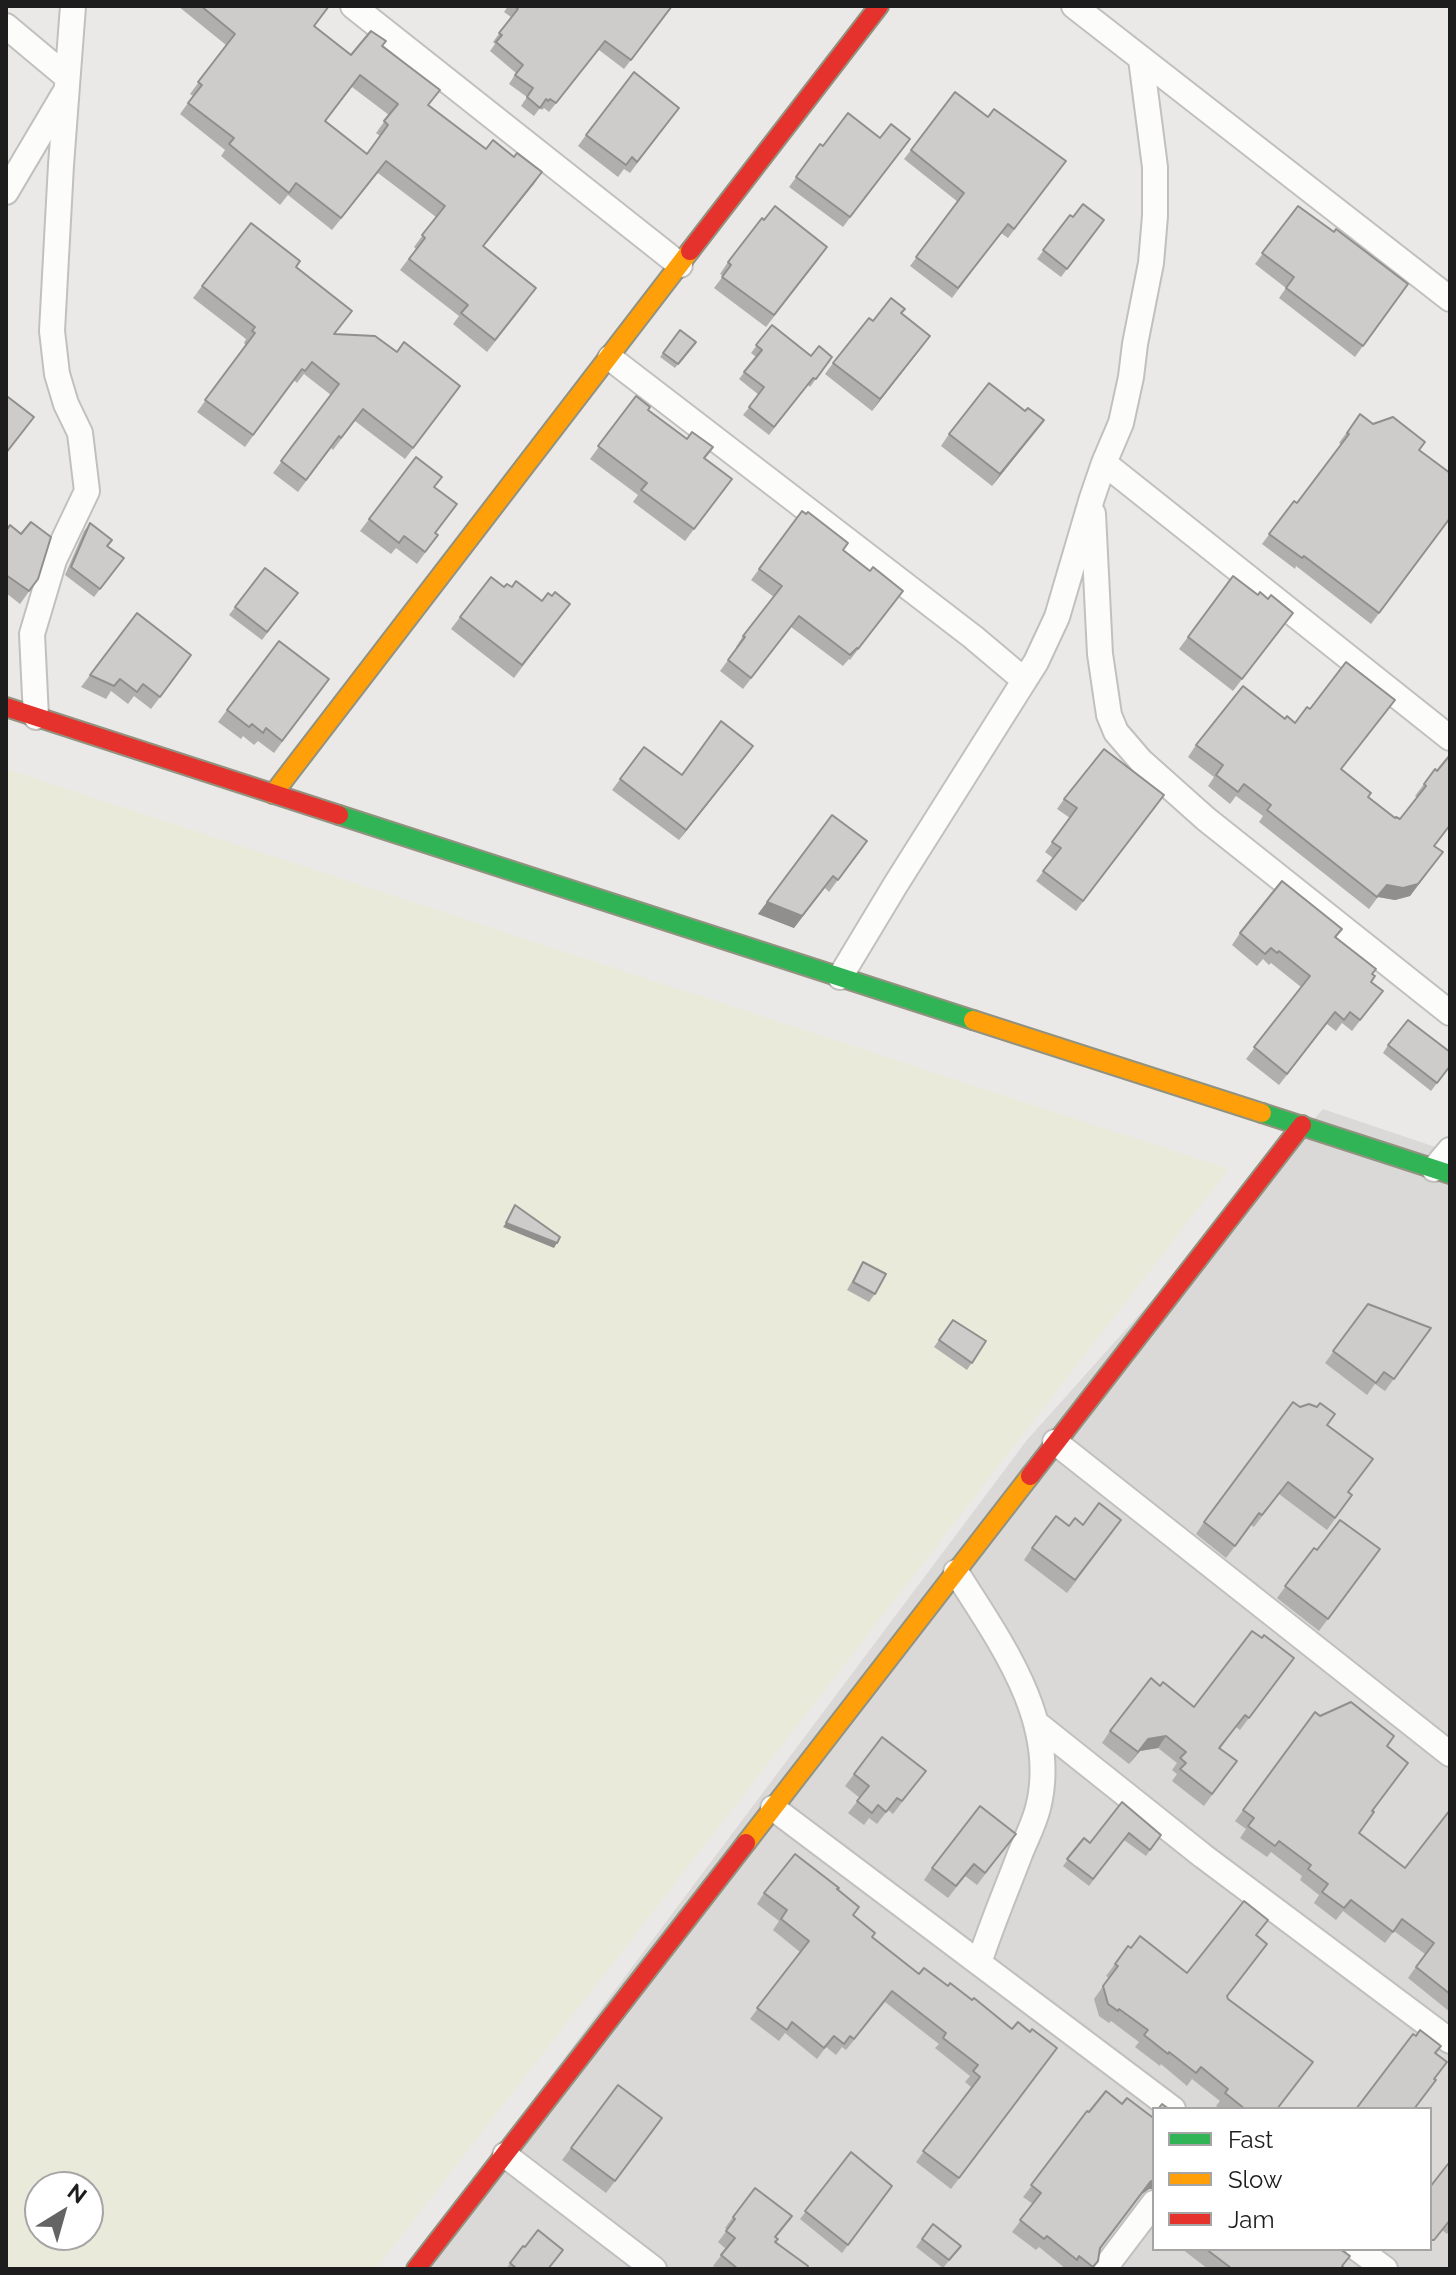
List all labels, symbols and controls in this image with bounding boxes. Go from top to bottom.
legend [1152,2107,1432,2251]
text: Fast [1228,2125,1273,2154]
text: Slow [1228,2165,1282,2194]
north arrow [24,2171,104,2251]
text: N [63,2178,92,2209]
text: Jam [1228,2205,1274,2234]

